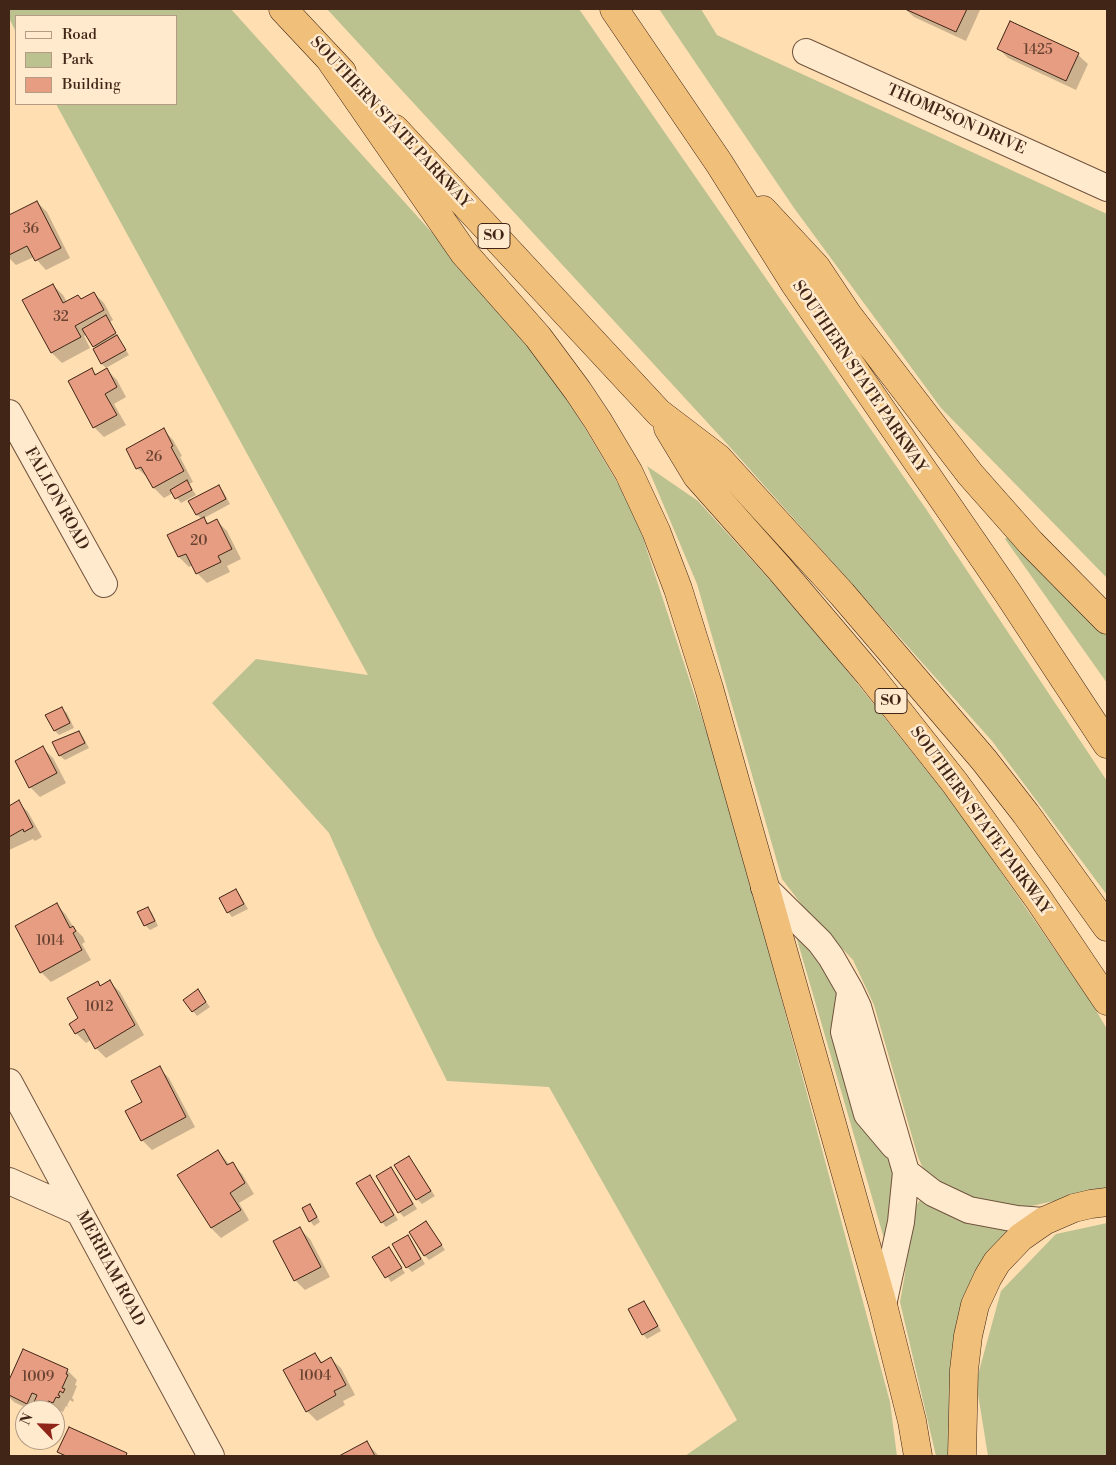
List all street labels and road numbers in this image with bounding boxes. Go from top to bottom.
street label: SOUTHERN STATE PARKWAY [305,33,475,213]
street label: THOMPSON DRIVE [883,81,1029,159]
road number: SO [478,224,510,248]
street label: SOUTHERN STATE PARKWAY [787,277,931,477]
street label: FALLON ROAD [20,444,92,554]
road number: SO [875,688,907,714]
street label: SOUTHERN STATE PARKWAY [905,723,1055,919]
street label: MERRIAM ROAD [72,1208,148,1330]

